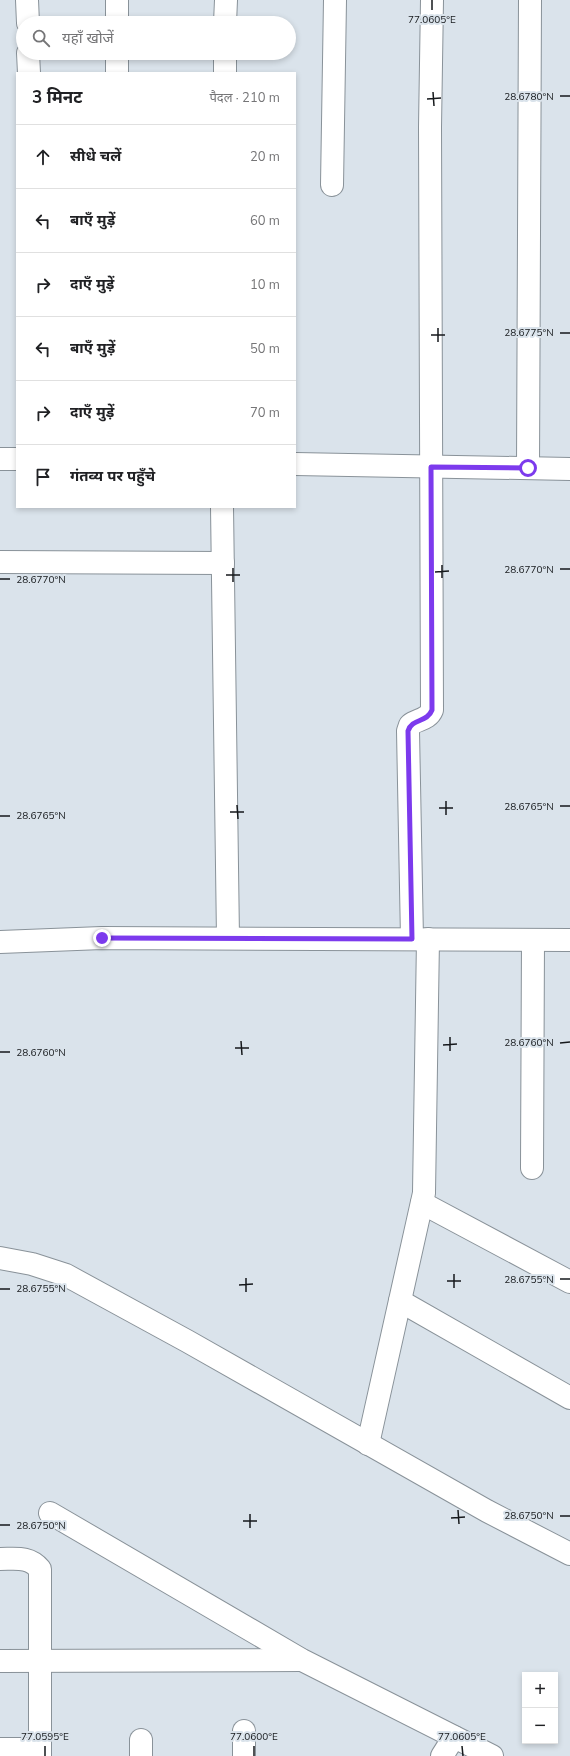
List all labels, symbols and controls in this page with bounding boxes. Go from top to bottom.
text: 77.0605°E [408,13,456,27]
search box [16,16,296,60]
icon: search [30,27,52,49]
text: यहाँ खोजें [62,28,114,48]
text: 3 मिनट [32,86,82,109]
text: पैदल · 210 m [209,89,280,107]
text: 28.6780°N [504,90,554,104]
icon: ahead [32,146,54,168]
text: सीधे चलें [70,146,121,166]
text: 20 m [250,148,280,166]
icon: left [32,210,54,232]
text: बाएँ मुड़ें [70,210,115,230]
text: 60 m [250,212,280,230]
icon: right [32,274,54,296]
text: दाएँ मुड़ें [70,274,114,294]
text: 10 m [250,276,280,294]
text: 28.6775°N [504,326,554,340]
icon: left [32,338,54,360]
text: बाएँ मुड़ें [70,338,115,358]
text: 50 m [250,340,280,358]
icon: right [32,402,54,424]
text: दाएँ मुड़ें [70,402,114,422]
text: 70 m [250,404,280,422]
route start [519,459,537,477]
icon: arrive [32,466,54,488]
text: गंतव्य पर पहुँचे [70,466,155,486]
text: 28.6770°N [504,563,554,577]
text: 28.6770°N [16,573,66,587]
text: 28.6765°N [504,800,554,814]
text: 28.6765°N [16,809,66,823]
route end [93,929,111,947]
text: 28.6760°N [504,1036,554,1050]
text: 28.6760°N [16,1046,66,1060]
text: 28.6755°N [504,1273,554,1287]
text: 28.6755°N [16,1282,66,1296]
text: 28.6750°N [504,1509,554,1523]
text: 28.6750°N [16,1519,66,1533]
map controls [522,1672,558,1744]
button: + [522,1672,558,1708]
button: − [522,1708,558,1744]
text: 77.0595°E [21,1730,69,1744]
text: 77.0600°E [230,1730,278,1744]
text: 77.0605°E [438,1730,486,1744]

